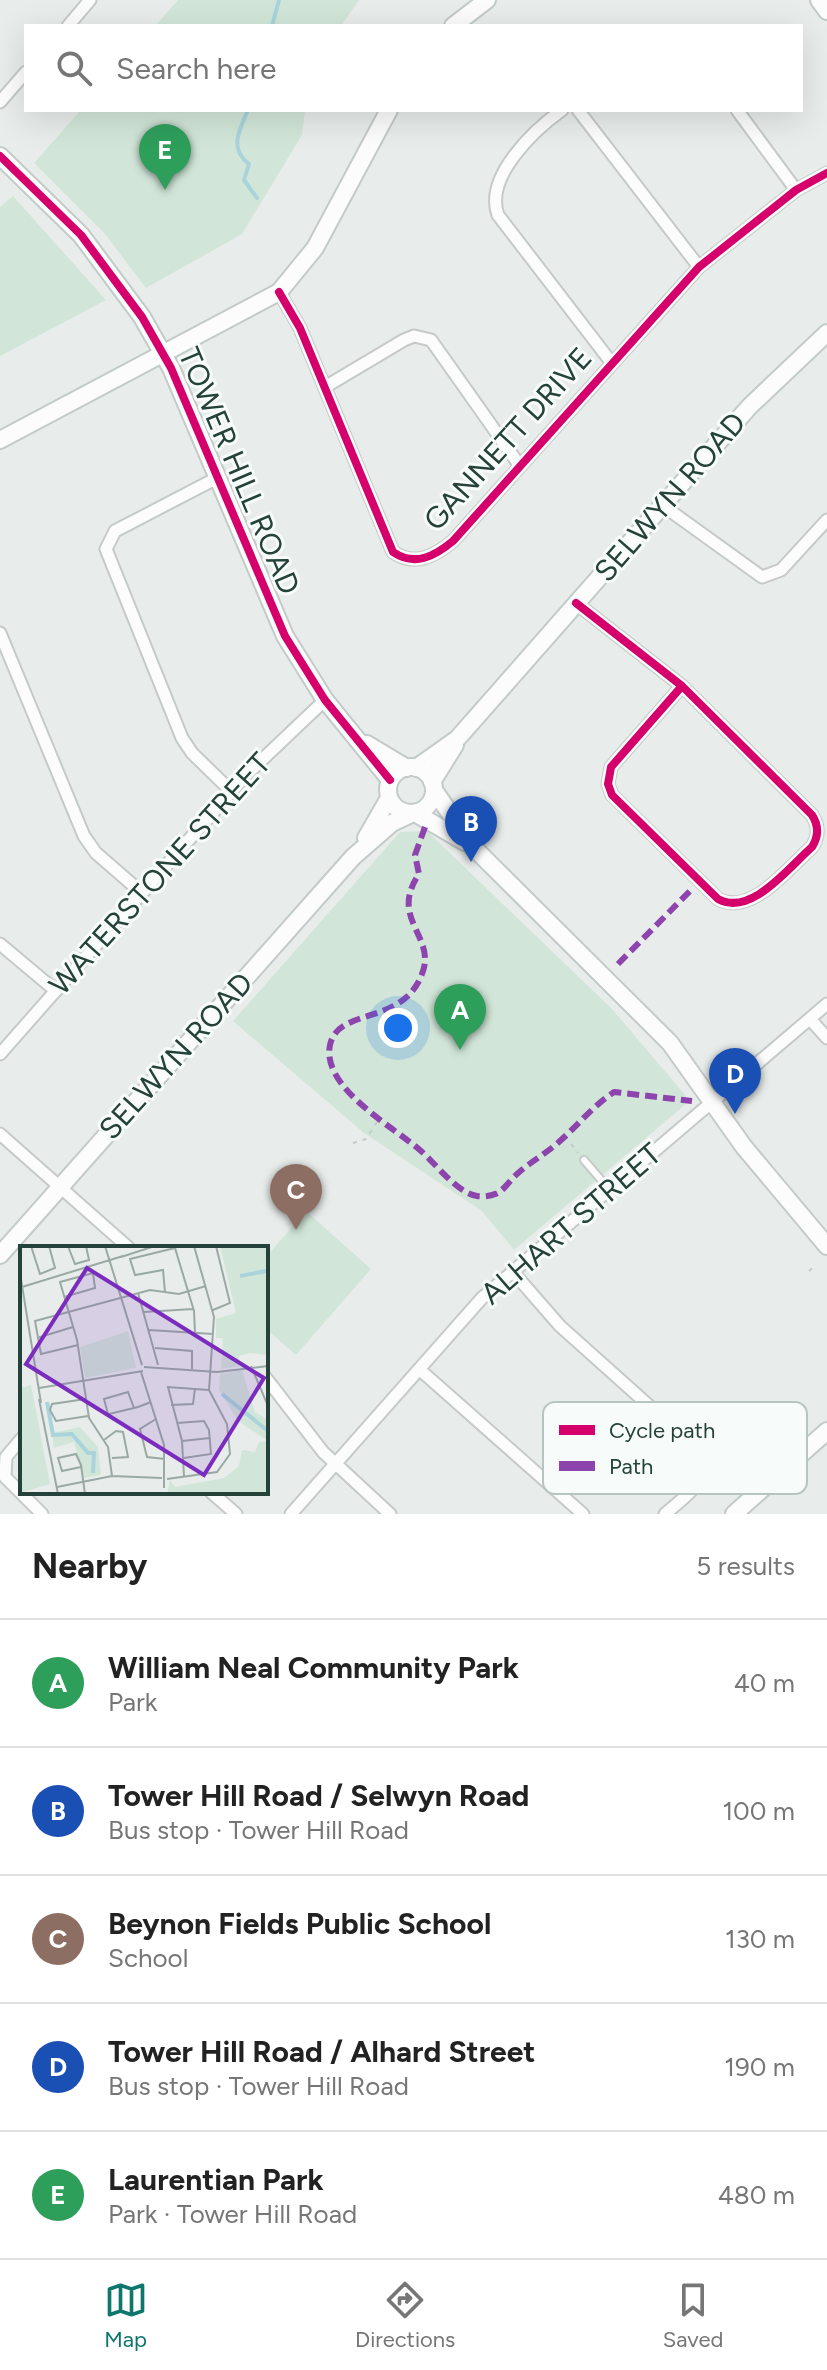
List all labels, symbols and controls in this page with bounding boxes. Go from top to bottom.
search box [24,24,803,112]
icon: search [52,46,96,90]
text: Search here [116,50,276,87]
pin: E [139,124,191,190]
street label: GANNETT DRIVE [416,339,600,538]
street label: TOWER HILL ROAD [171,342,308,600]
street label: SELWYN ROAD [586,404,753,589]
street label: WATERSTONE STREET [41,745,278,1002]
pin: B [445,796,497,862]
street label: SELWYN ROAD [91,964,260,1147]
pin: A [434,984,486,1050]
your location [378,1008,418,1048]
pin: D [709,1048,761,1114]
street label: ALHART STREET [473,1135,669,1312]
pin: C [270,1164,322,1230]
inset map [20,1246,268,1494]
legend [543,1402,807,1494]
text: Cycle path [609,1417,715,1444]
text: Path [609,1453,653,1480]
text: Nearby [32,1546,147,1587]
text: 5 results [696,1550,795,1582]
text: William Neal Community Park [108,1649,519,1686]
text: A [49,1667,67,1699]
text: 40 m [734,1667,795,1699]
text: Park [108,1686,157,1718]
text: Tower Hill Road / Selwyn Road [108,1777,529,1814]
text: B [50,1795,66,1827]
text: 100 m [722,1795,795,1827]
text: Bus stop · Tower Hill Road [108,1814,409,1846]
text: Beynon Fields Public School [108,1905,491,1942]
text: C [49,1923,67,1955]
text: 130 m [725,1923,795,1955]
text: School [108,1942,188,1974]
text: Tower Hill Road / Alhard Street [108,2033,535,2070]
text: D [49,2051,67,2083]
text: 190 m [724,2051,795,2083]
text: Bus stop · Tower Hill Road [108,2070,409,2102]
text: Laurentian Park [108,2161,324,2198]
text: E [50,2179,66,2211]
text: 480 m [718,2179,795,2211]
text: Park · Tower Hill Road [108,2198,357,2230]
tab: Map [104,2278,148,2353]
tab: Directions [355,2278,455,2353]
tab: Saved [663,2278,723,2353]

